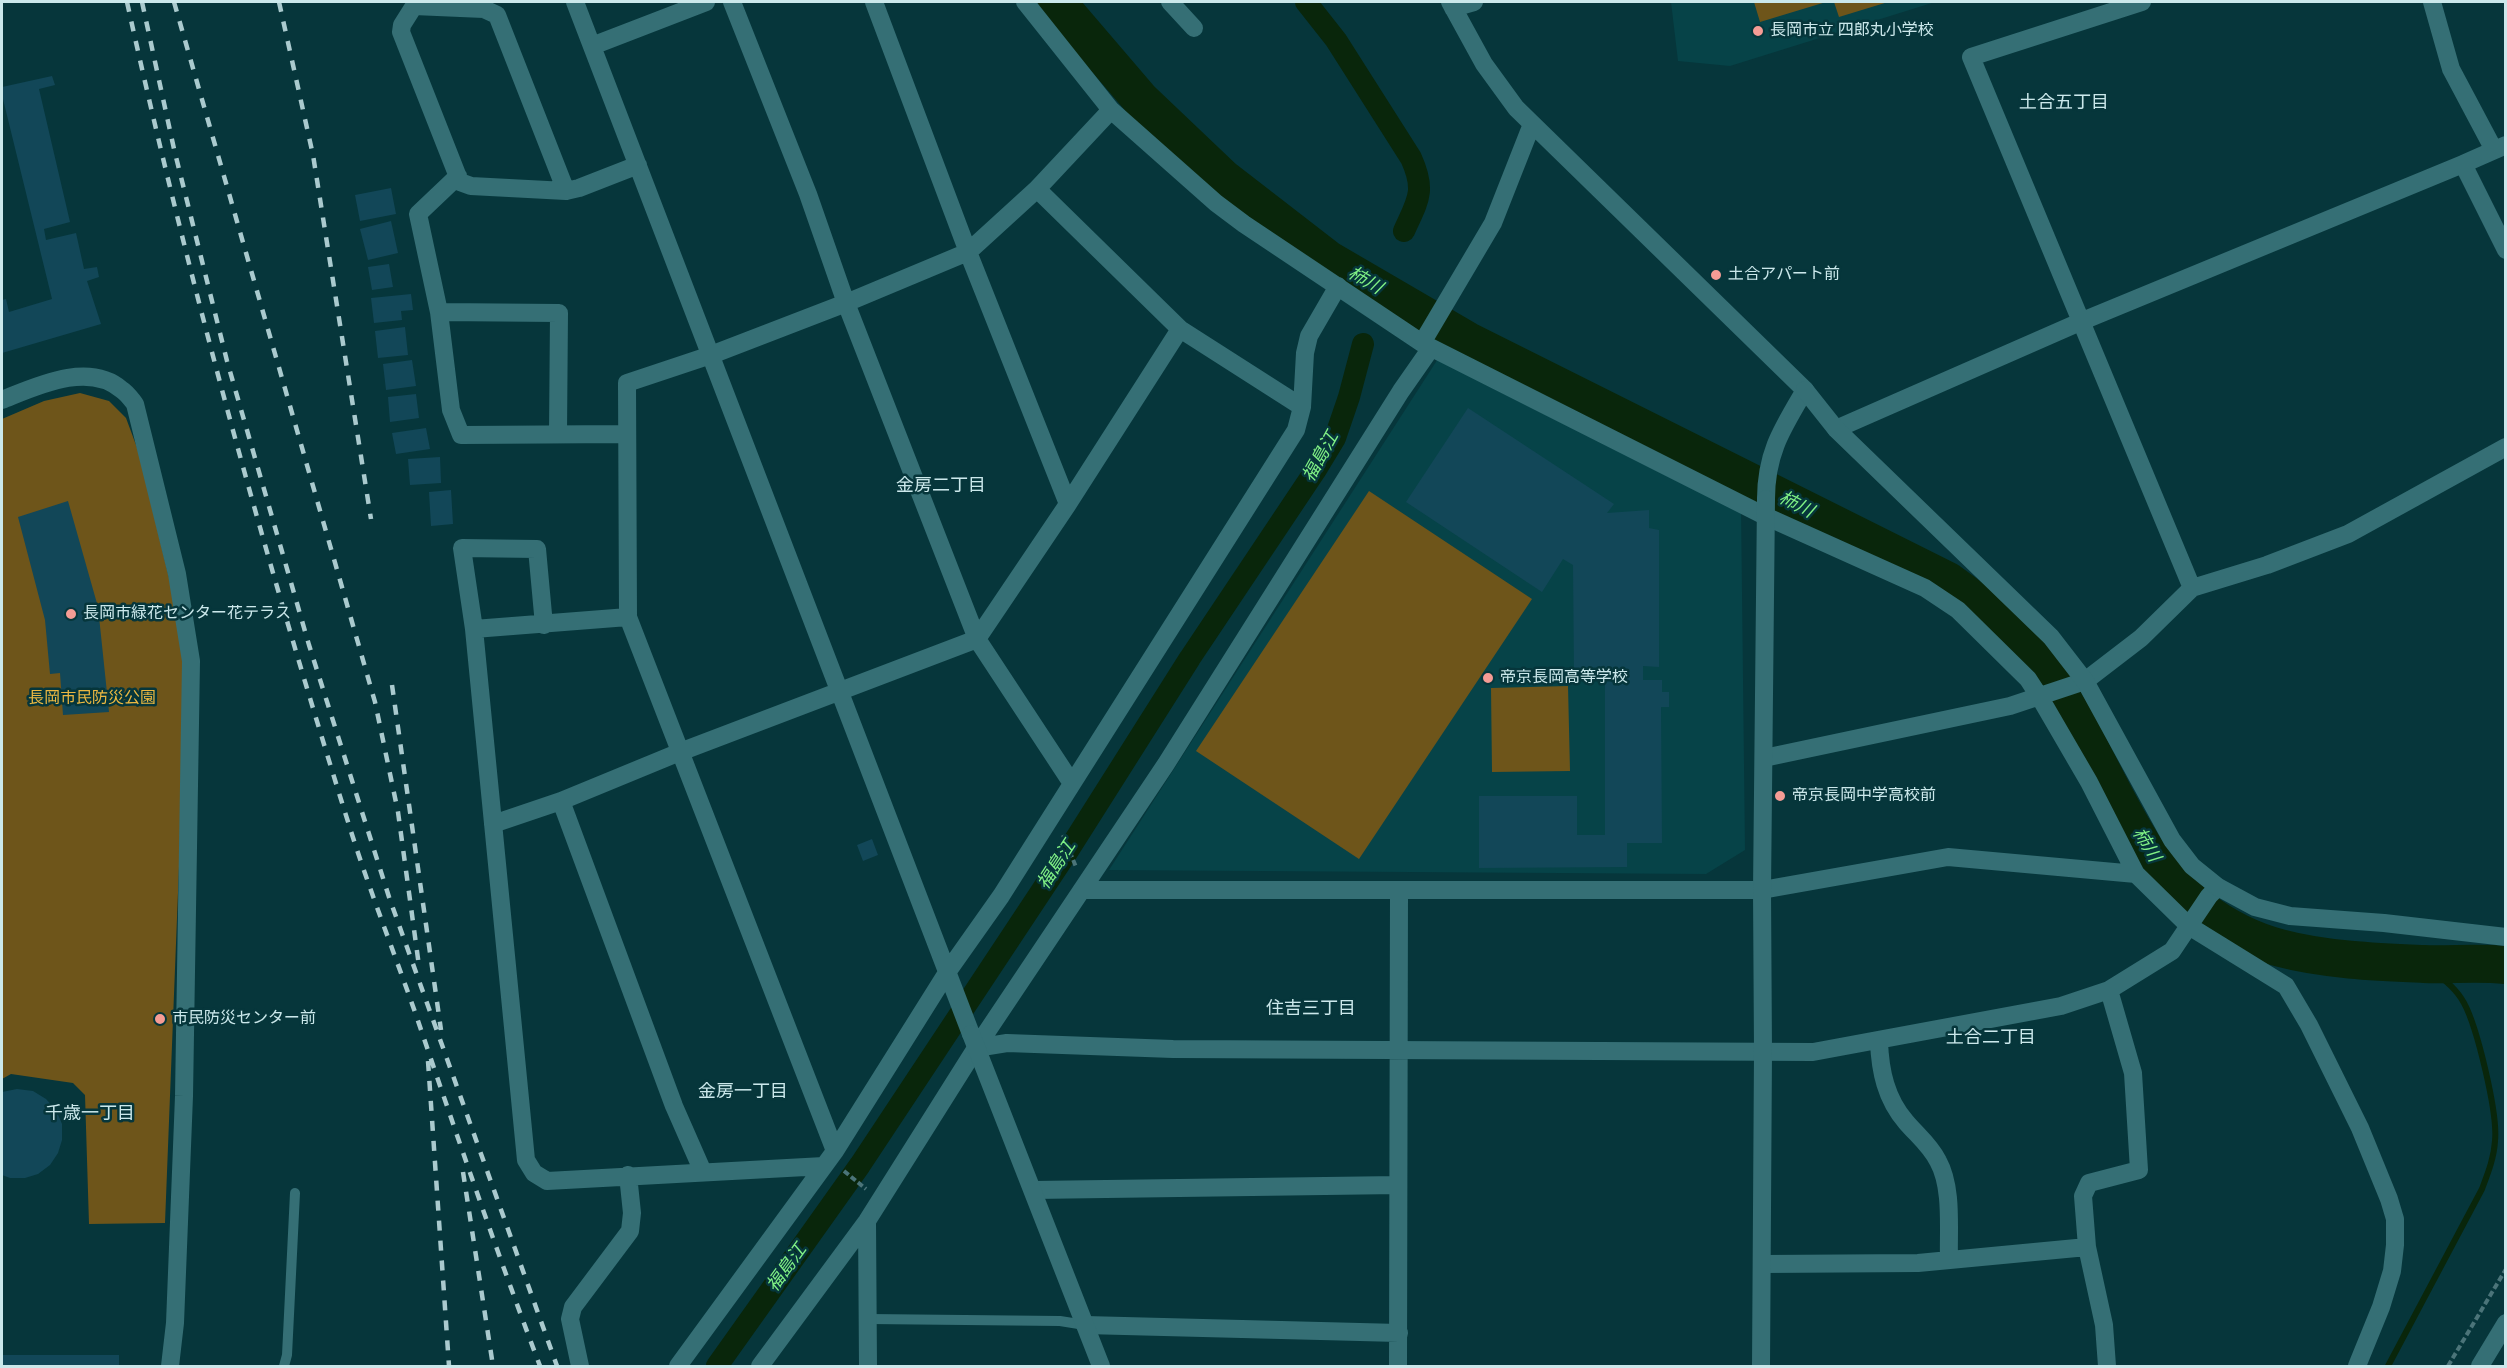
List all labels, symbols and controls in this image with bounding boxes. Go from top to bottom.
place label: 長岡市立 四郎丸小学校 [1770,21,1934,41]
marker: 長岡市立 四郎丸小学校 [1751,24,1765,38]
district label: 土合五丁目 [2019,92,2109,114]
water label: 柿川 [1344,263,1386,299]
place label: 土合アパート前 [1728,265,1840,285]
marker: 土合アパート前 [1709,268,1723,282]
water label: 福島江 [1298,428,1344,486]
district label: 金房二丁目 [896,475,986,497]
water label: 柿川 [1775,487,1817,523]
place label: 長岡市緑花センター花テラス [83,604,291,624]
marker: 長岡市緑花センター花テラス [64,607,78,621]
place label: 帝京長岡高等学校 [1500,668,1628,688]
marker: 帝京長岡高等学校 [1481,671,1495,685]
park label: 長岡市民防災公園 [28,689,156,709]
place label: 帝京長岡中学高校前 [1792,786,1936,806]
marker: 帝京長岡中学高校前 [1773,789,1787,803]
water label: 柿川 [2127,824,2165,866]
water label: 福島江 [1033,836,1081,894]
district label: 住吉三丁目 [1266,998,1356,1020]
place label: 市民防災センター前 [172,1009,316,1029]
marker: 市民防災センター前 [153,1012,167,1026]
district label: 土合二丁目 [1946,1027,2036,1049]
district label: 金房一丁目 [698,1081,788,1103]
district label: 千歳一丁目 [45,1103,135,1125]
water label: 福島江 [762,1240,812,1296]

